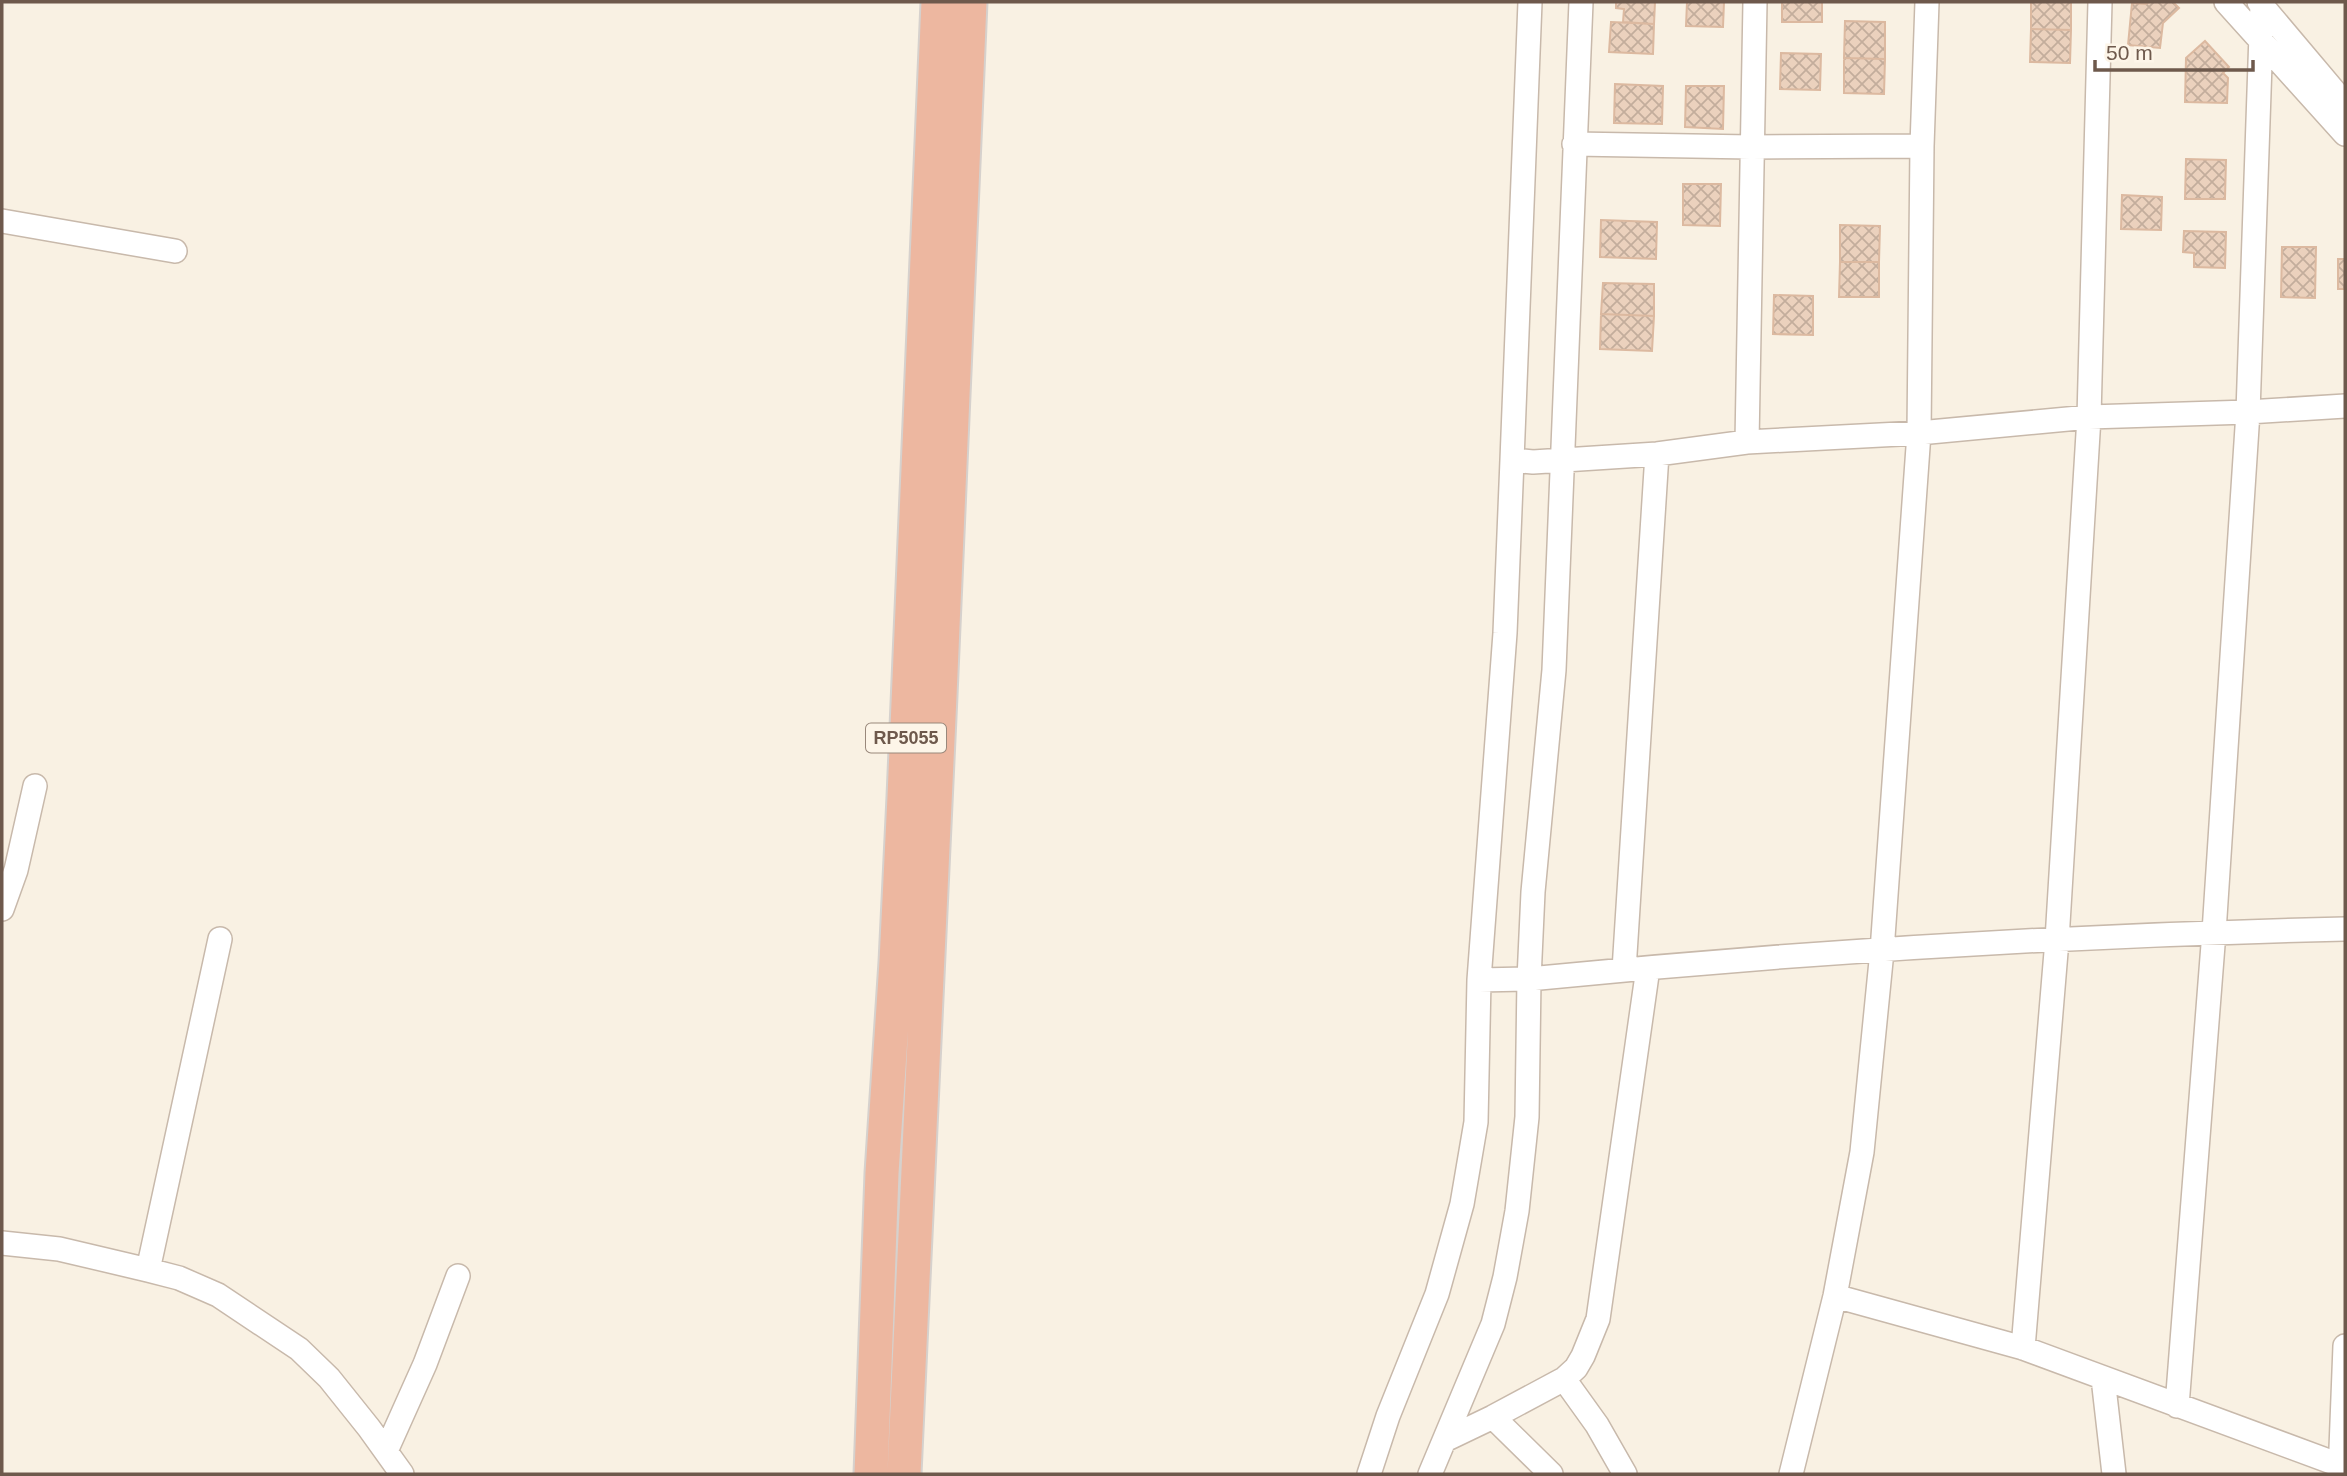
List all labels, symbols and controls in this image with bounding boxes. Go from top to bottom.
scale bar [2095,28,2252,72]
text: 50 m [2106,41,2153,64]
road number: RP5055 [866,724,946,752]

